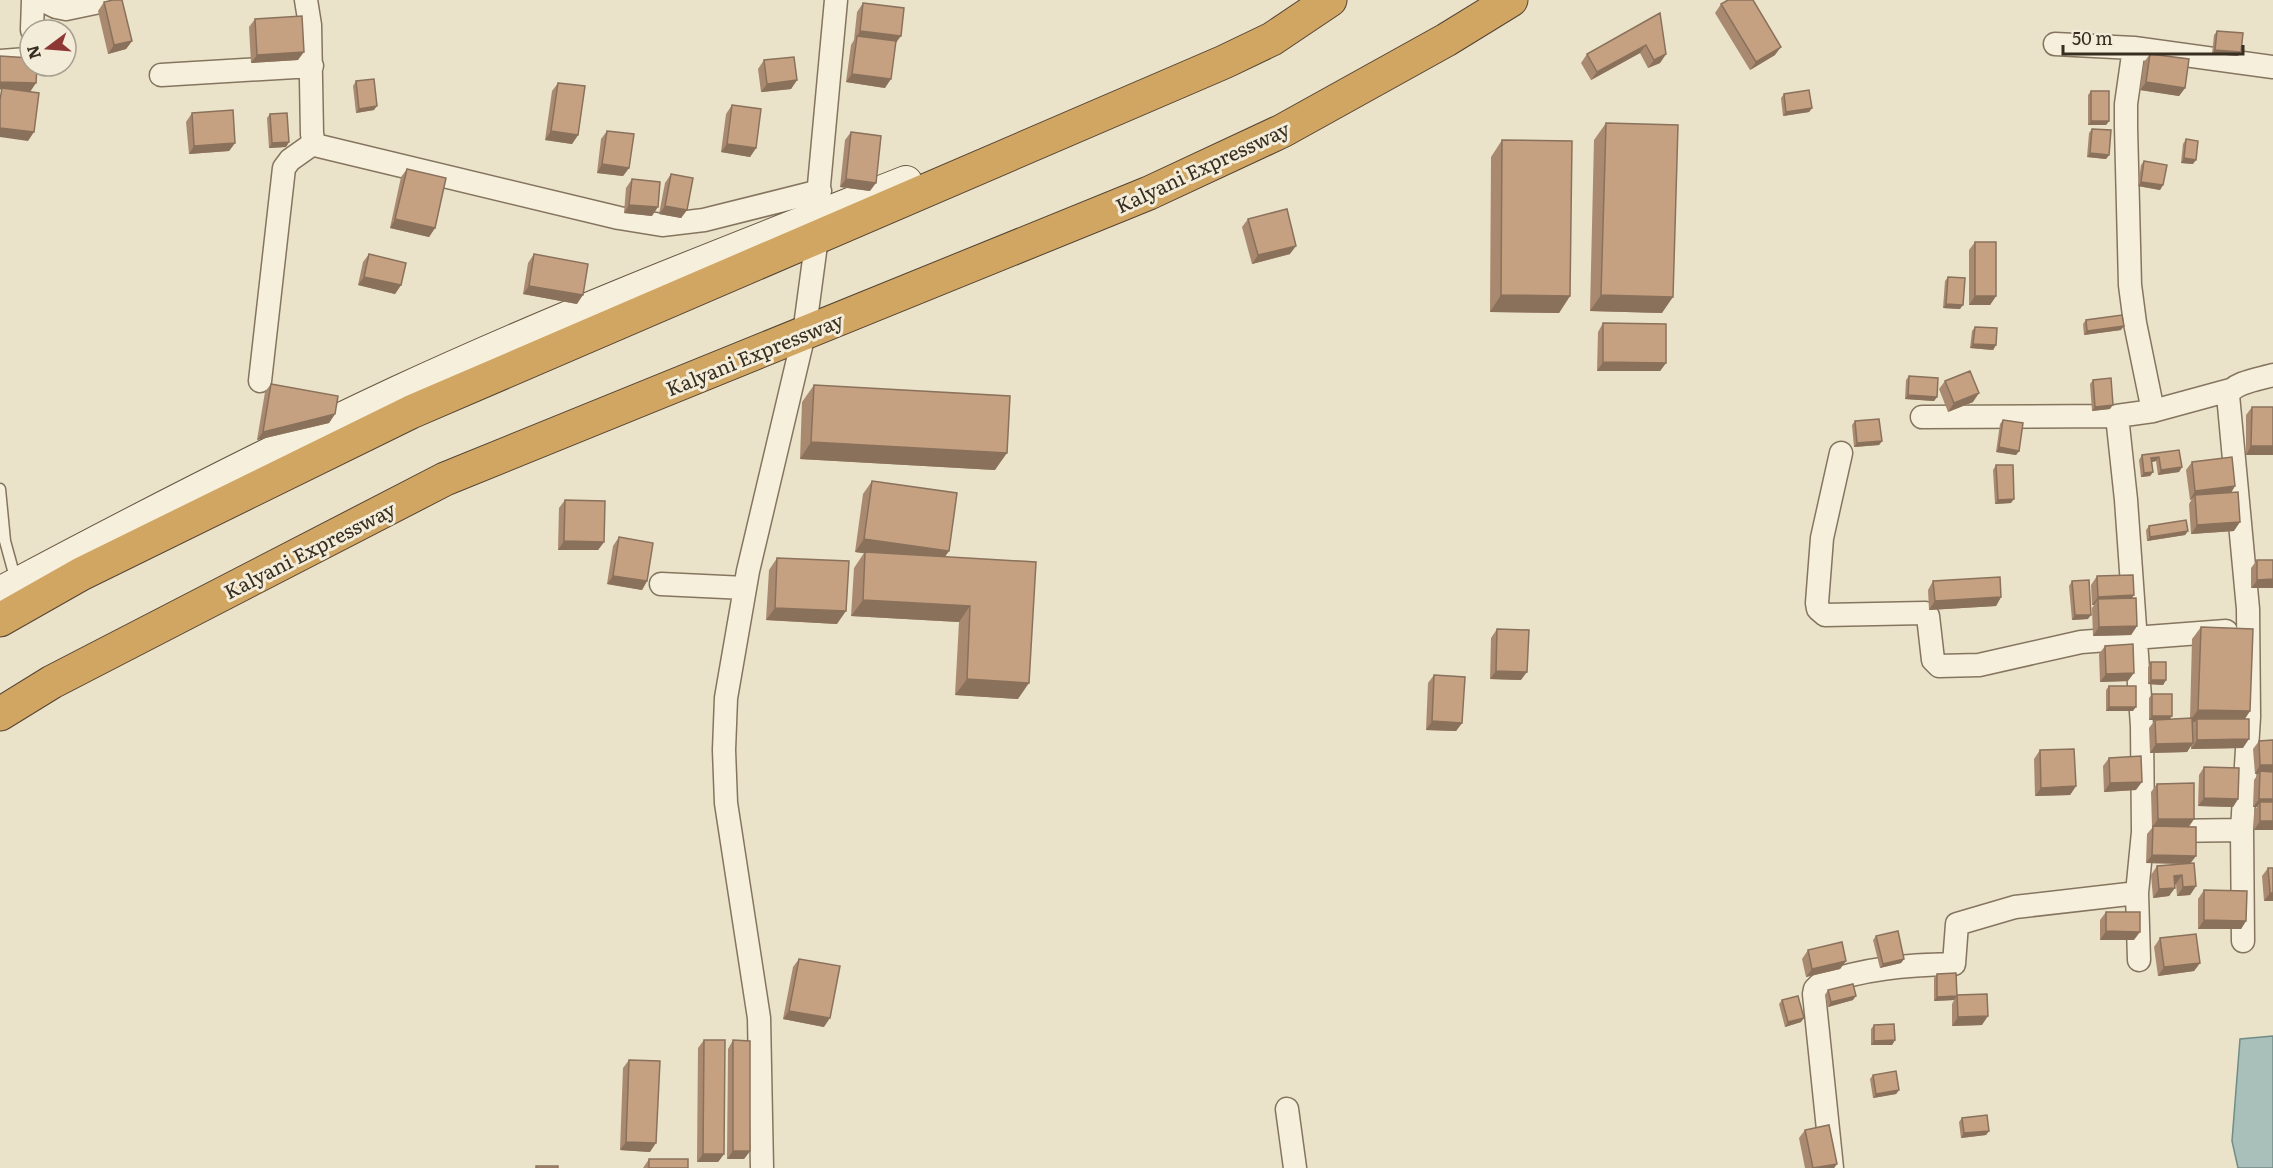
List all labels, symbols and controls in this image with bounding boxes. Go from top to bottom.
north arrow [18,18,78,78]
scale bar [2063,18,2243,56]
text: 50 m [2072,24,2113,51]
text: N [19,43,46,62]
street label: Kalyani Expressway [1110,112,1294,220]
street label: Kalyani Expressway [661,303,848,402]
street label: Kalyani Expressway [218,492,400,605]

